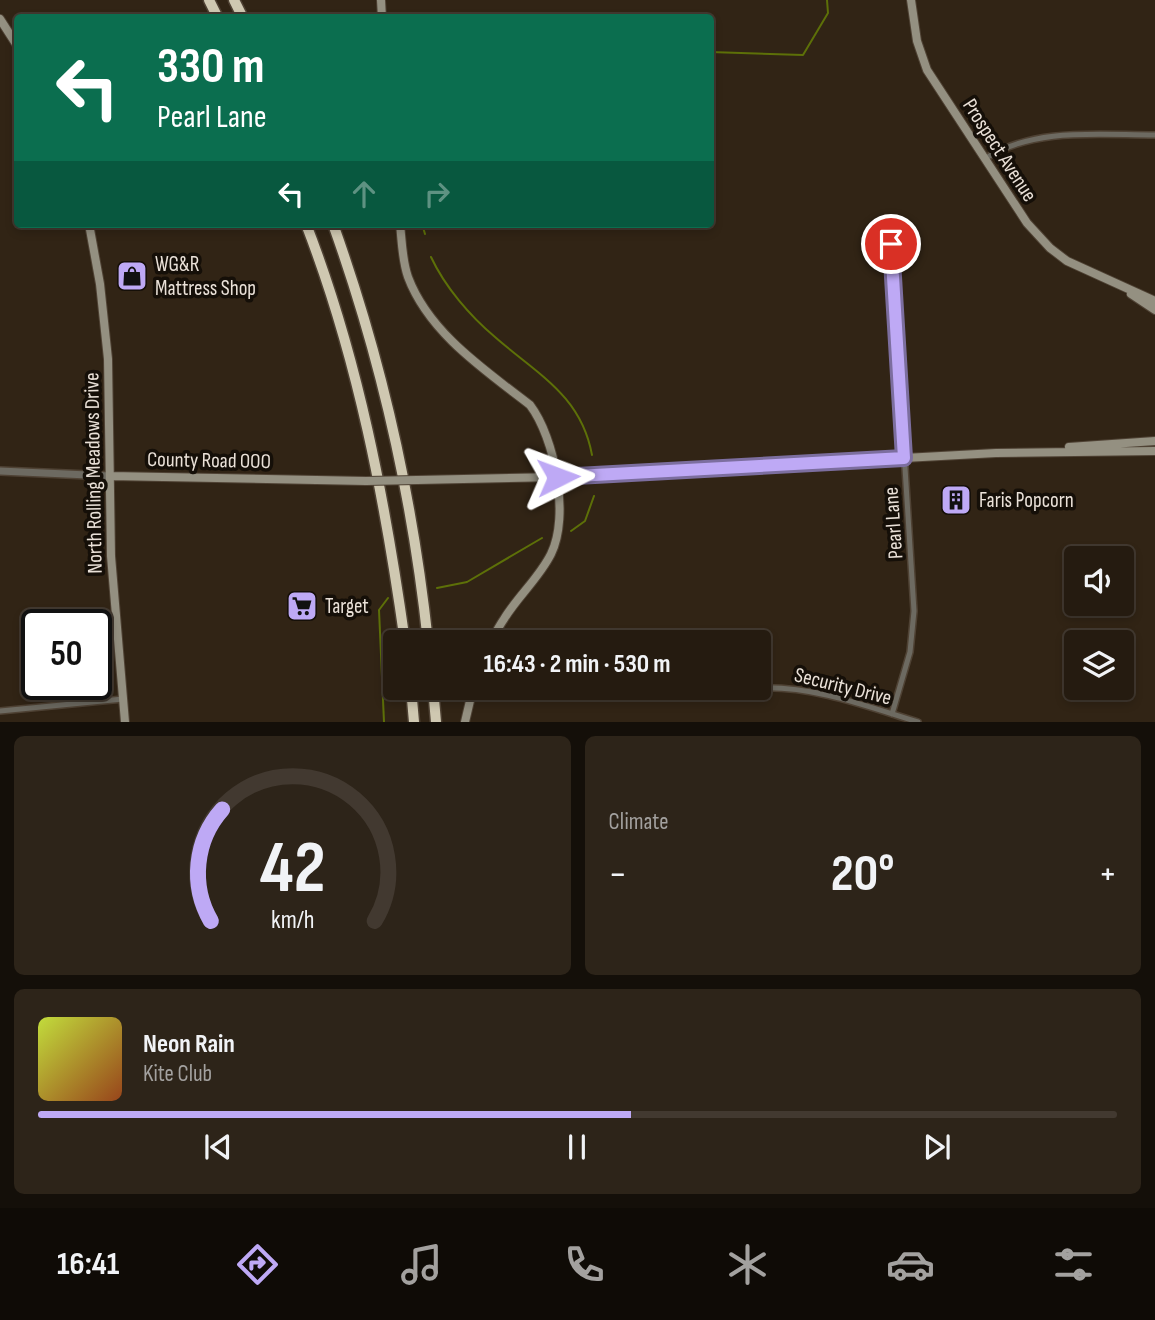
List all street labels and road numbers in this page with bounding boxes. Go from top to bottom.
street label: Prospect Avenue [957,94,1042,206]
street label: North Rolling Meadows Drive [79,372,108,574]
street label: County Road OOO [147,447,271,474]
street label: Pearl Lane [879,486,908,560]
street label: Security Drive [792,662,894,711]

